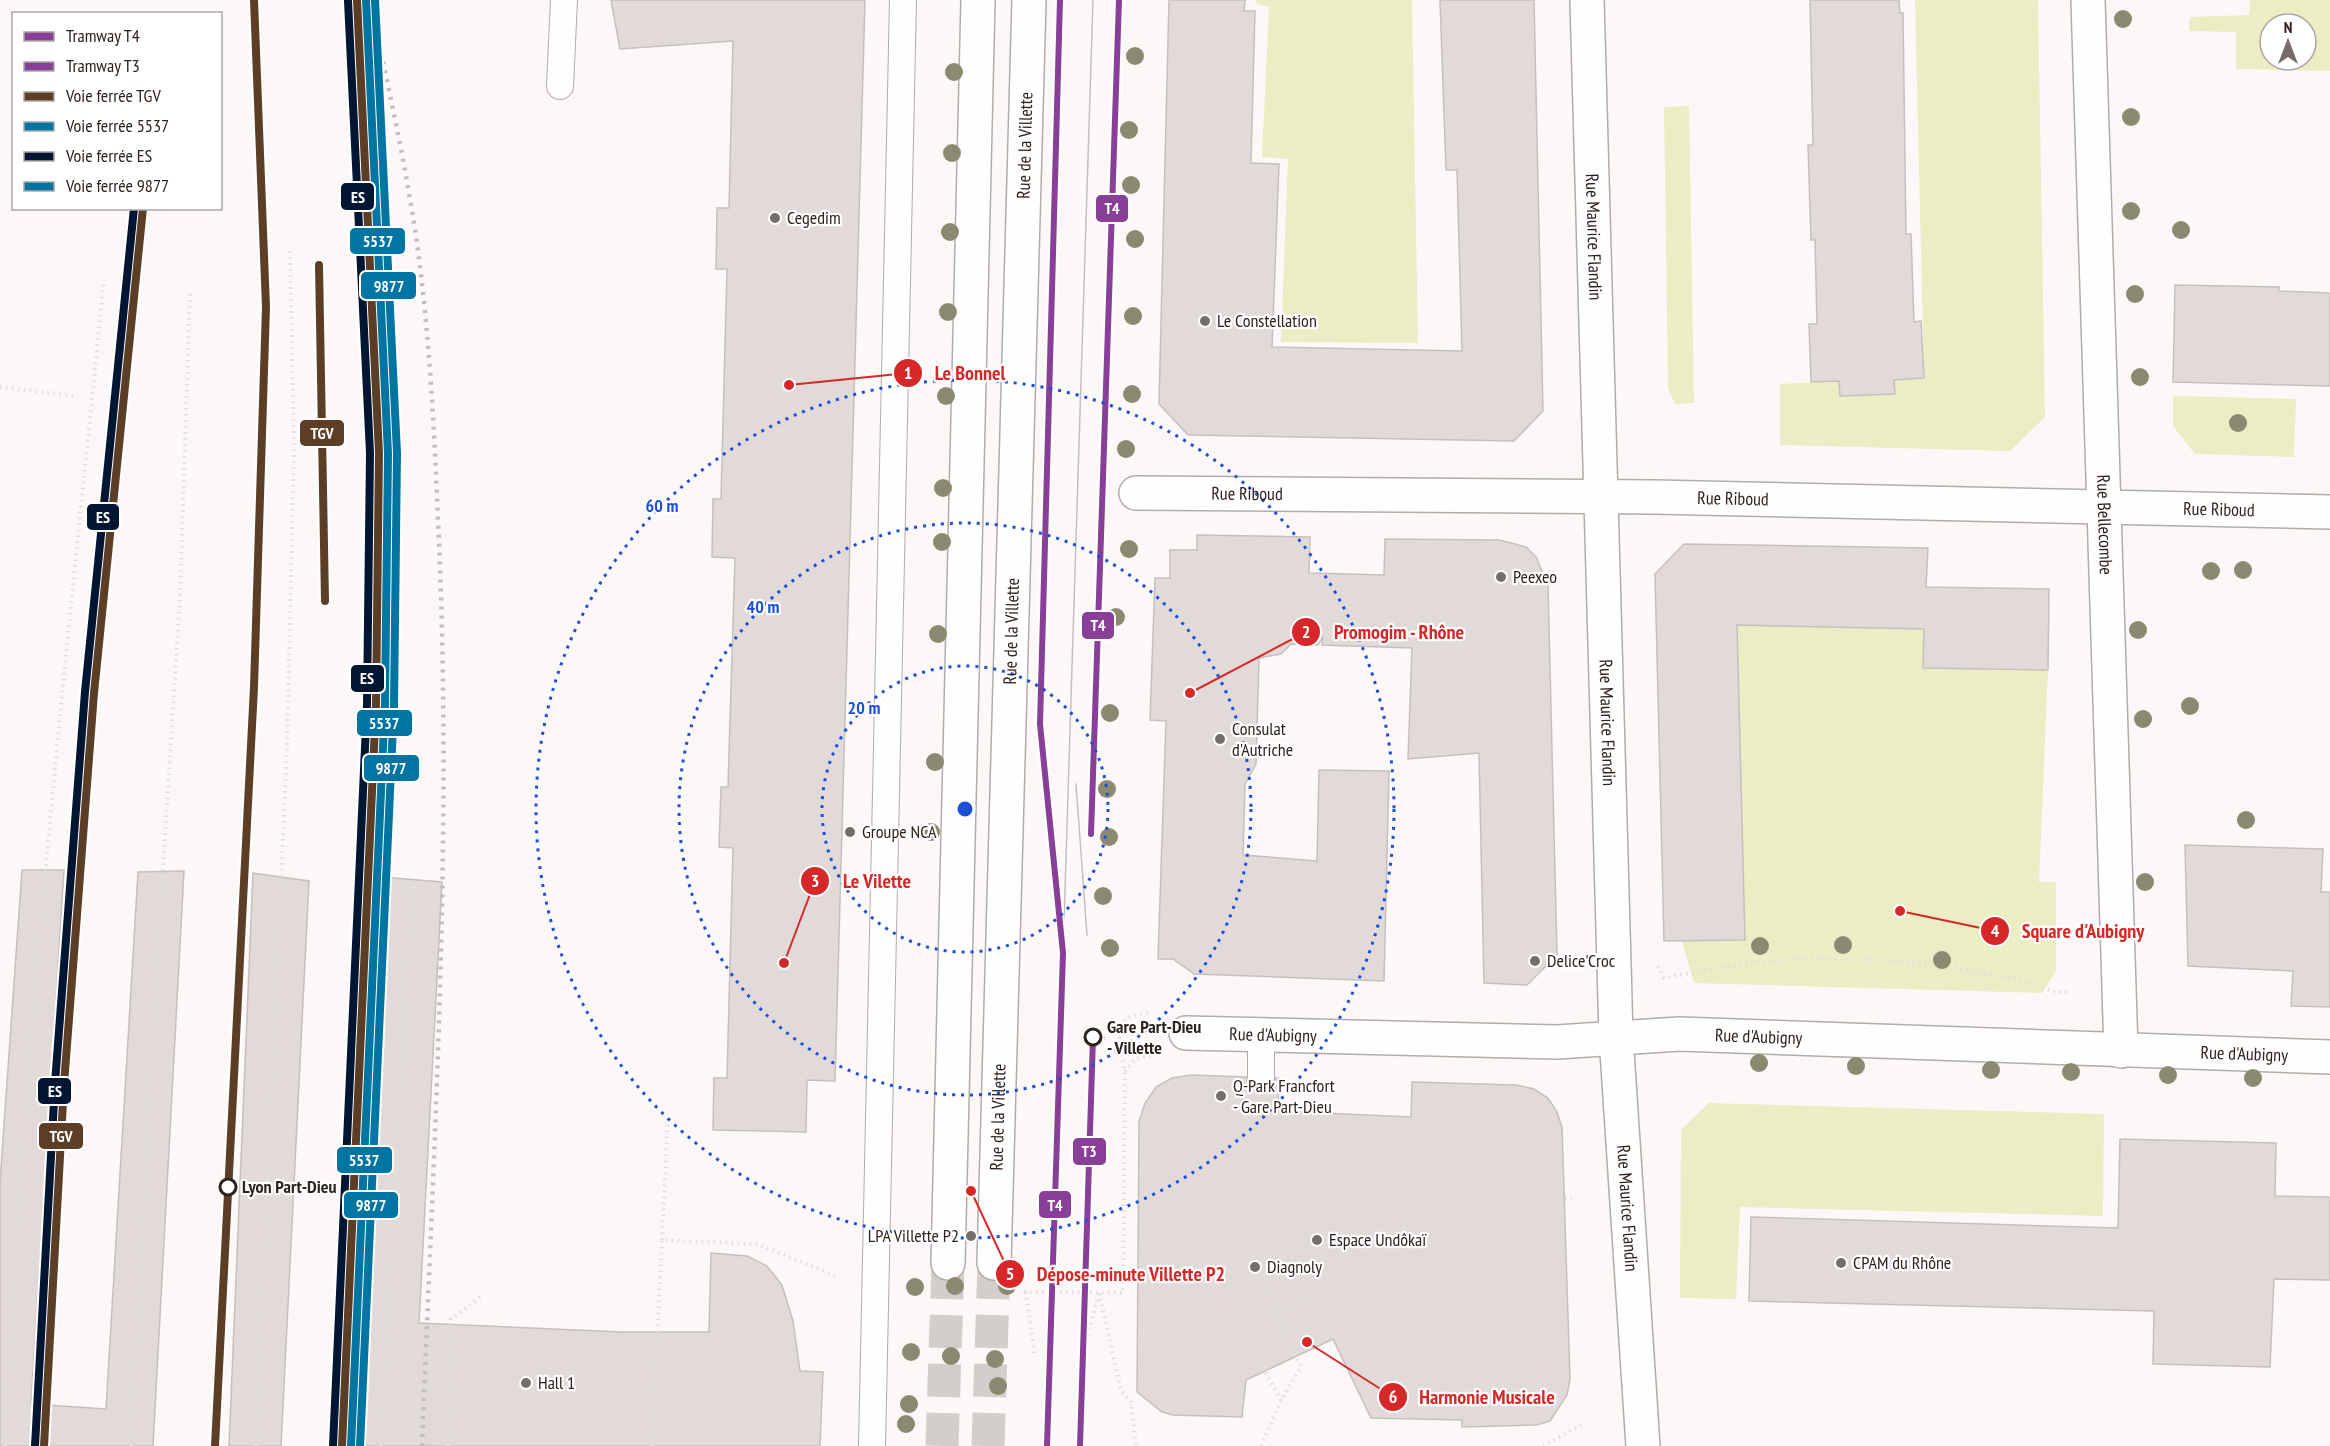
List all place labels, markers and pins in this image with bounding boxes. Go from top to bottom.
place label: Cegedim [787,206,841,229]
marker: Cegedim [768,211,782,225]
place label: Le Constellation [1217,309,1317,332]
marker: Le Constellation [1198,314,1212,328]
callout: Le Bonnel [893,354,1017,392]
place label: Peexeo [1513,565,1557,588]
marker: Peexeo [1494,570,1508,584]
callout: Promogim - Rhône [1291,613,1477,651]
place label: Consulat d'Autriche [1232,717,1293,761]
marker: Consulat d'Autriche [1213,732,1227,746]
centre of rings [955,799,975,819]
place label: Groupe NCA [862,820,937,843]
marker: Groupe NCA [843,825,857,839]
callout: Le Vilette [800,862,923,900]
callout: Square d'Aubigny [1980,912,2156,950]
place label: Delice'Croc [1547,949,1616,972]
marker: Delice'Croc [1528,954,1542,968]
place label: Gare Part-Dieu - Villette [1107,1015,1201,1059]
marker: Gare Part-Dieu - Villette [1084,1028,1102,1046]
place label: Q-Park Francfort - Gare Part-Dieu [1233,1074,1335,1118]
marker: Q-Park Francfort - Gare Part-Dieu [1214,1089,1228,1103]
place label: Lyon Part-Dieu [242,1175,336,1198]
marker: Lyon Part-Dieu [219,1178,237,1196]
place label: LPA Villette P2 [868,1224,959,1247]
place label: Espace Undôkaï [1329,1228,1427,1251]
marker: LPA Villette P2 [964,1229,978,1243]
marker: Espace Undôkaï [1310,1233,1324,1247]
place label: CPAM du Rhône [1853,1251,1951,1274]
callout: Dépose-minute Villette P2 [995,1255,1238,1293]
place label: Diagnoly [1267,1255,1322,1278]
marker: CPAM du Rhône [1834,1256,1848,1270]
marker: Diagnoly [1248,1260,1262,1274]
place label: Hall 1 [538,1371,575,1394]
marker: Hall 1 [519,1376,533,1390]
callout: Harmonie Musicale [1378,1378,1567,1416]

